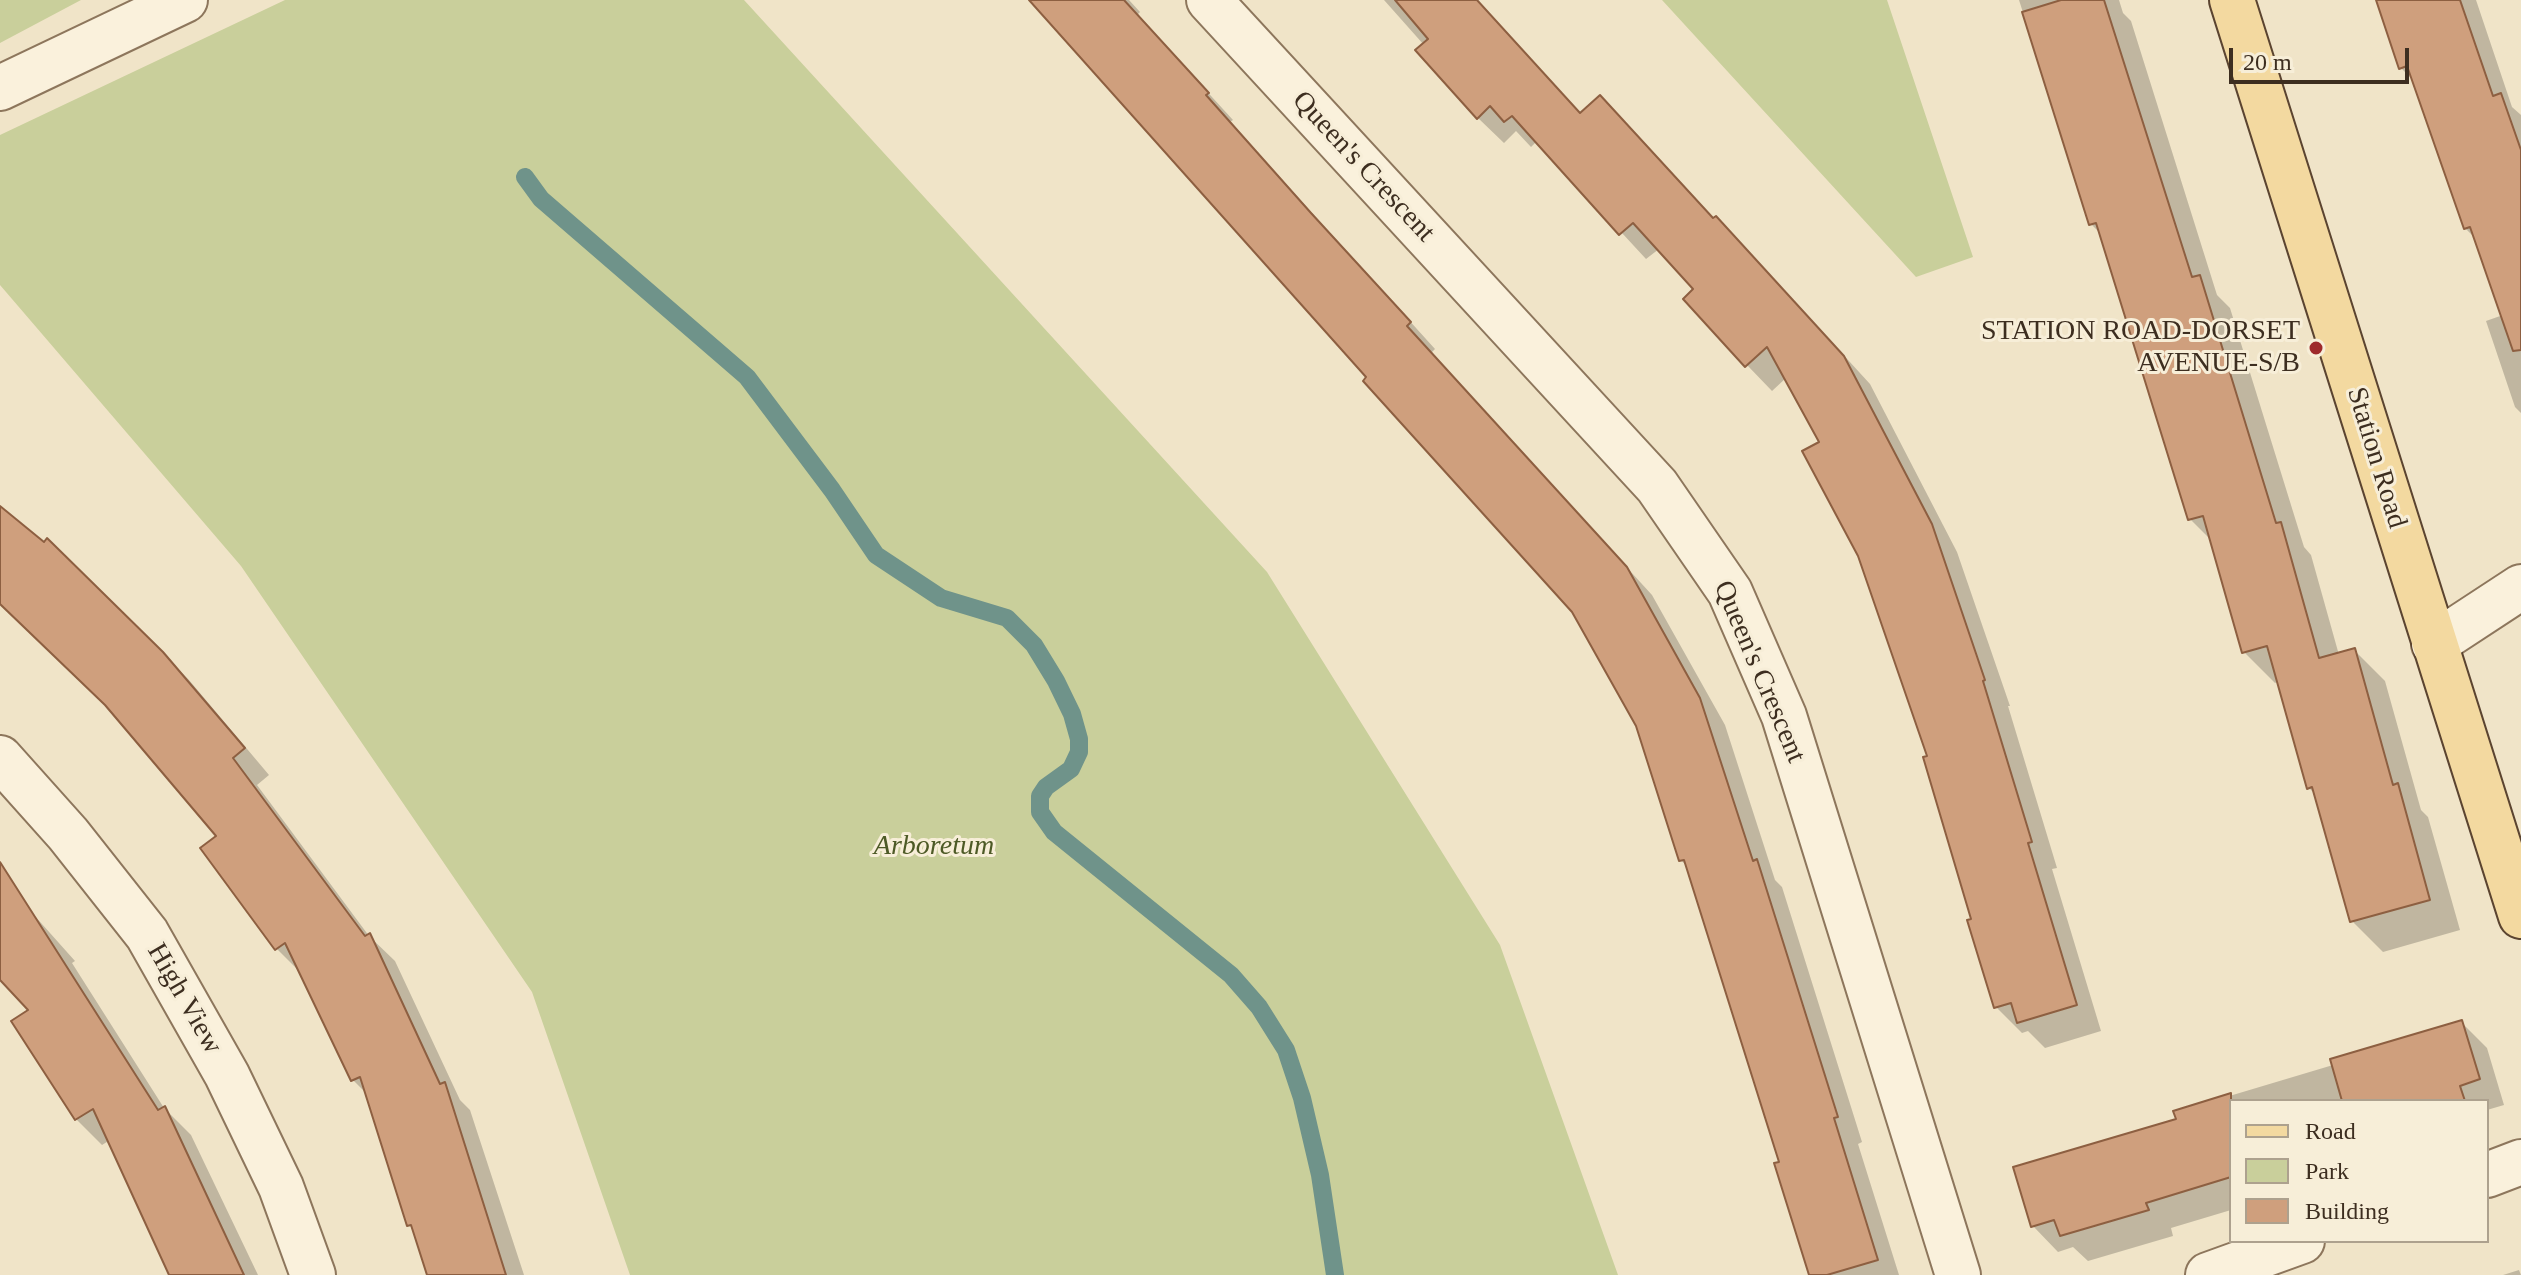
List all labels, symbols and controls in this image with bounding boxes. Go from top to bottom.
scale bar [2233,32,2413,82]
text: 20 m [2243,49,2292,75]
street label: Queen's Crescent [1285,85,1441,249]
place label: STATION ROAD-DORSET AVENUE-S/B [1981,315,2300,381]
marker: STATION ROAD-DORSET AVENUE-S/B [2307,339,2325,357]
street label: Station Road [2339,384,2413,532]
street label: Queen's Crescent [1706,576,1812,768]
park label: Arboretum [874,830,994,864]
street label: High View [139,938,229,1060]
legend [2229,1099,2489,1243]
text: Road [2305,1118,2356,1144]
text: Park [2305,1158,2349,1184]
text: Building [2305,1198,2389,1224]

